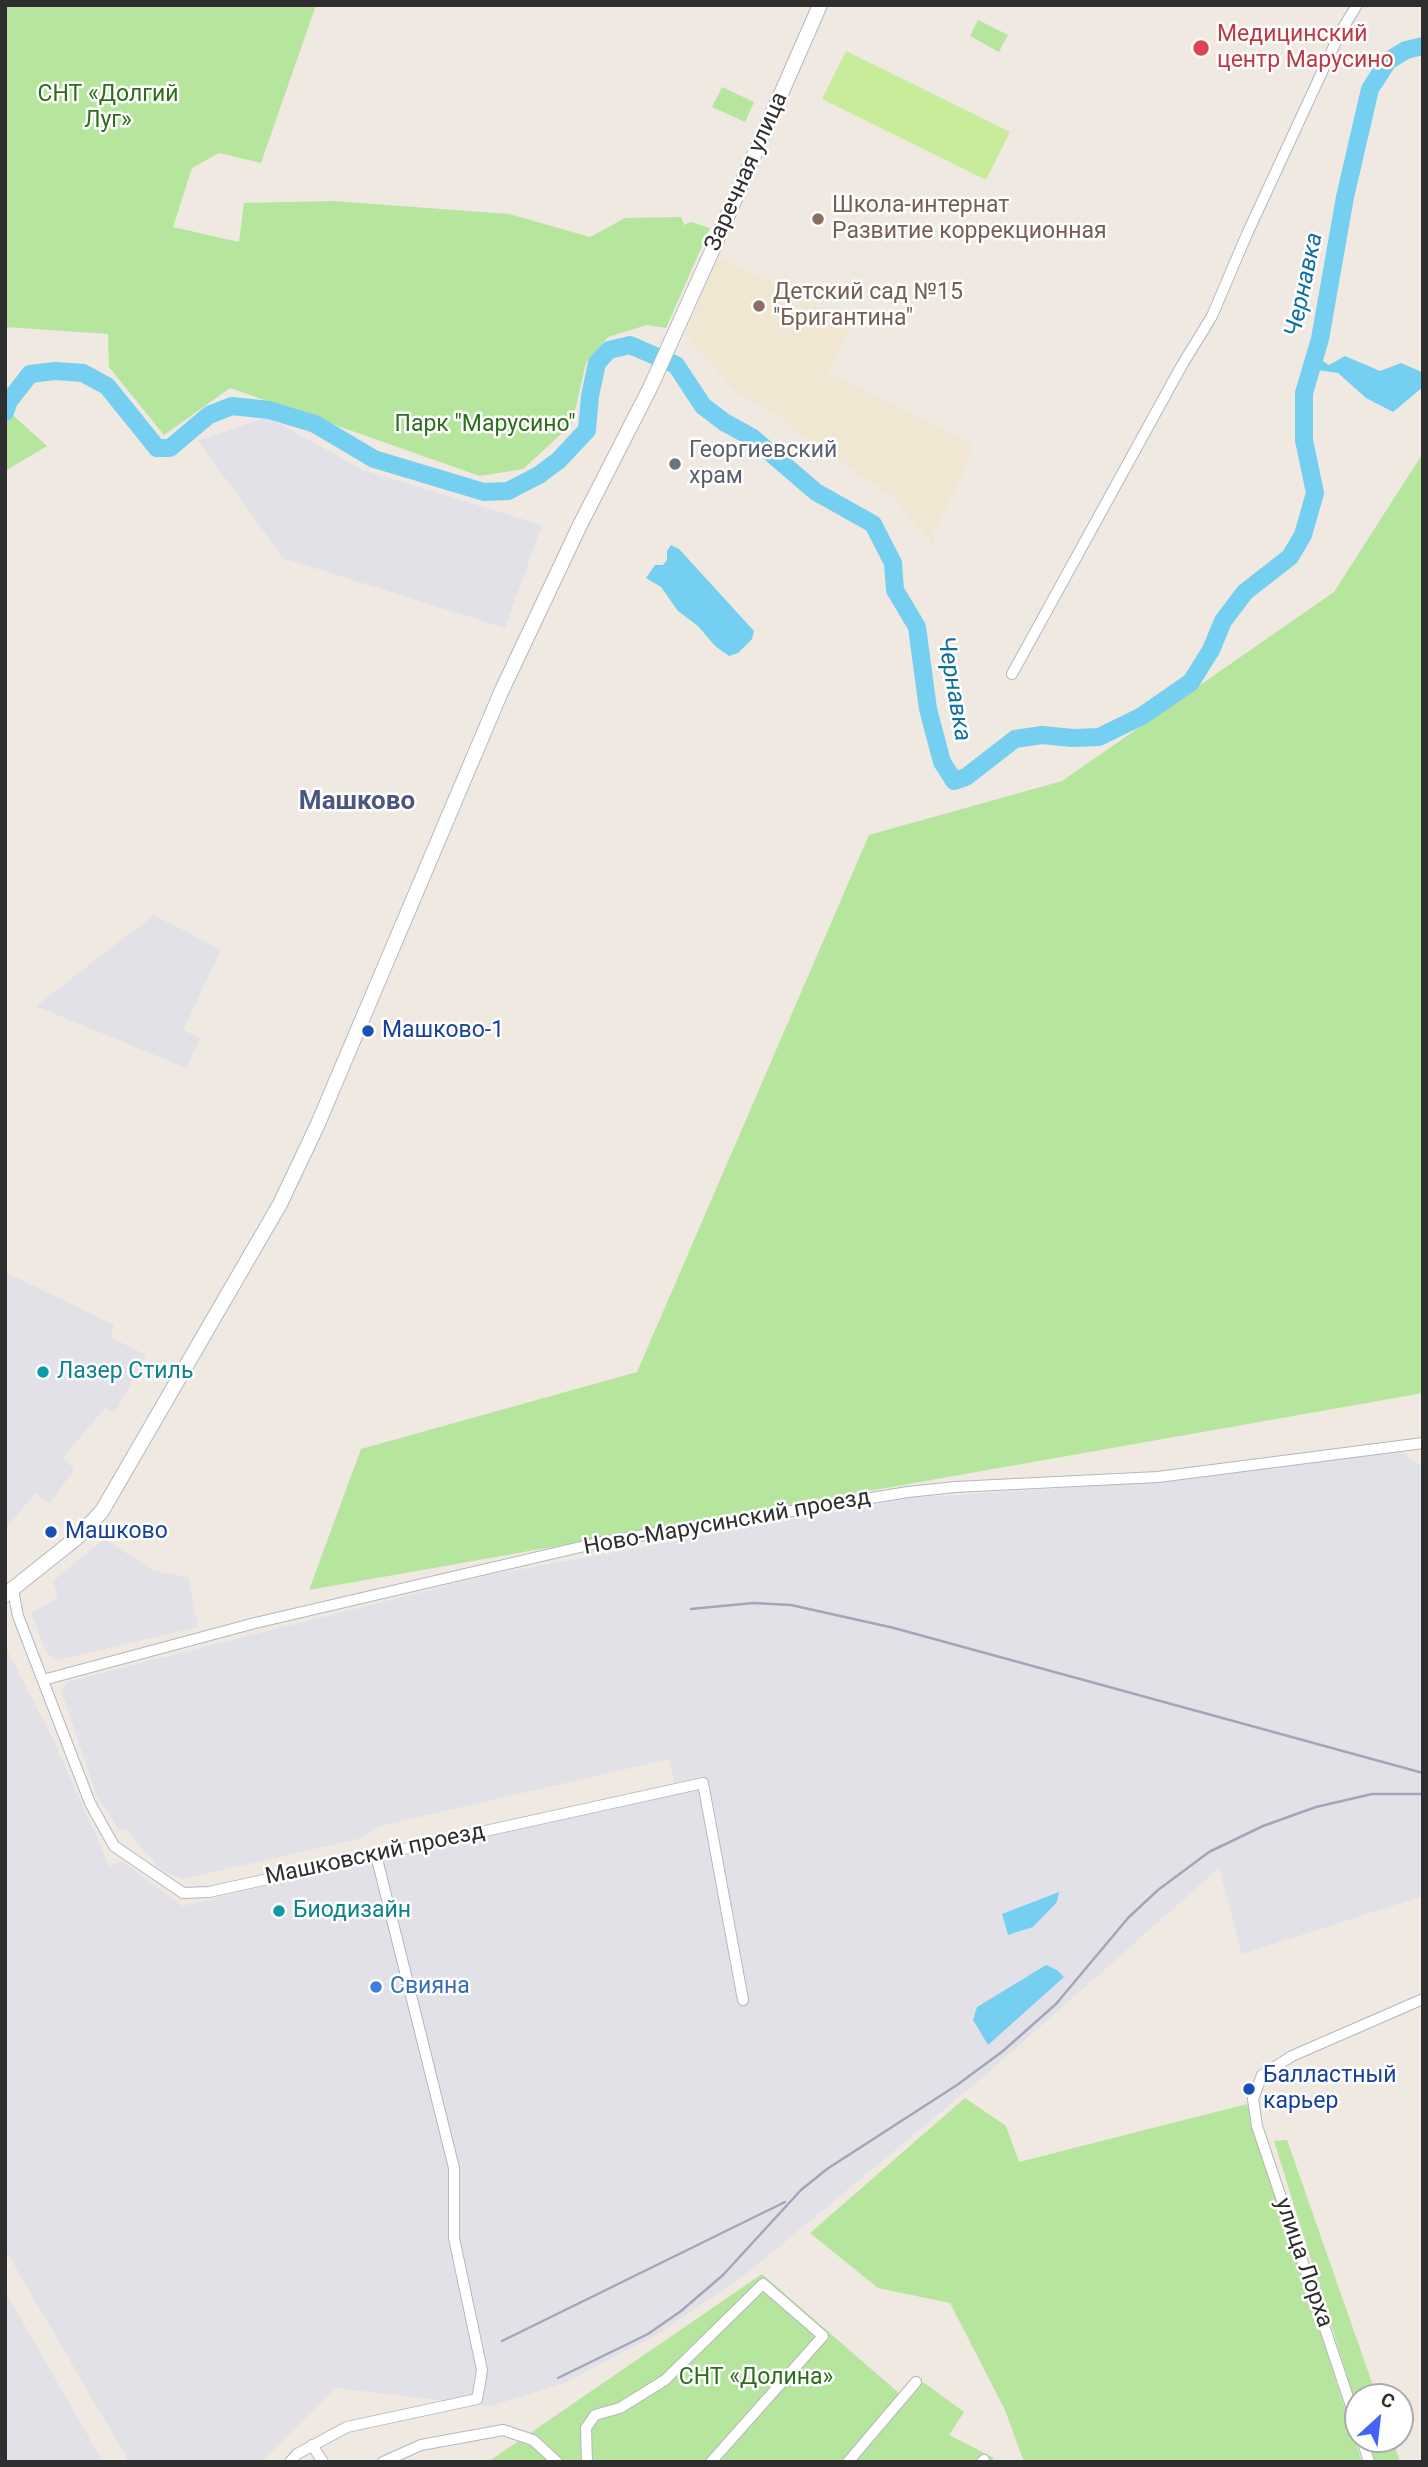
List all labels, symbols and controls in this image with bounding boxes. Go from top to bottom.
place label: Медицинский центр Марусино [1217,21,1394,75]
marker: Медицинский центр Марусино [1191,38,1211,58]
park label: СНТ «Долгий Луг» [37,81,179,135]
street label: Заречная улица [700,88,794,256]
place label: Школа-интернат Развитие коррекционная [832,192,1107,246]
marker: Школа-интернат Развитие коррекционная [810,211,826,227]
water label: Чернавка [1280,230,1330,340]
place label: Детский сад №15 "Бригантина" [773,279,963,333]
marker: Детский сад №15 "Бригантина" [751,298,767,314]
park label: Парк "Марусино" [395,411,575,439]
place label: Георгиевский храм [689,437,837,491]
marker: Георгиевский храм [667,456,683,472]
water label: Чернавка [930,634,976,744]
district label: Машково [299,786,415,818]
place label: Машково-1 [382,1017,504,1045]
marker: Машково-1 [360,1023,376,1039]
place label: Лазер Стиль [57,1358,193,1386]
marker: Лазер Стиль [35,1364,51,1380]
street label: Ново-Марусинский проезд [581,1484,873,1562]
place label: Машково [65,1518,168,1546]
marker: Машково [43,1524,59,1540]
street label: Машковский проезд [263,1818,487,1892]
place label: Биодизайн [293,1897,411,1925]
marker: Биодизайн [271,1903,287,1919]
place label: Свияна [390,1973,470,2001]
marker: Свияна [368,1979,384,1995]
place label: Балластный карьер [1263,2062,1397,2116]
marker: Балластный карьер [1241,2081,1257,2097]
street label: улица Лорха [1268,2195,1338,2331]
park label: СНТ «Долина» [679,2364,833,2392]
north arrow [1344,2383,1414,2453]
text: С [1377,2388,1399,2414]

